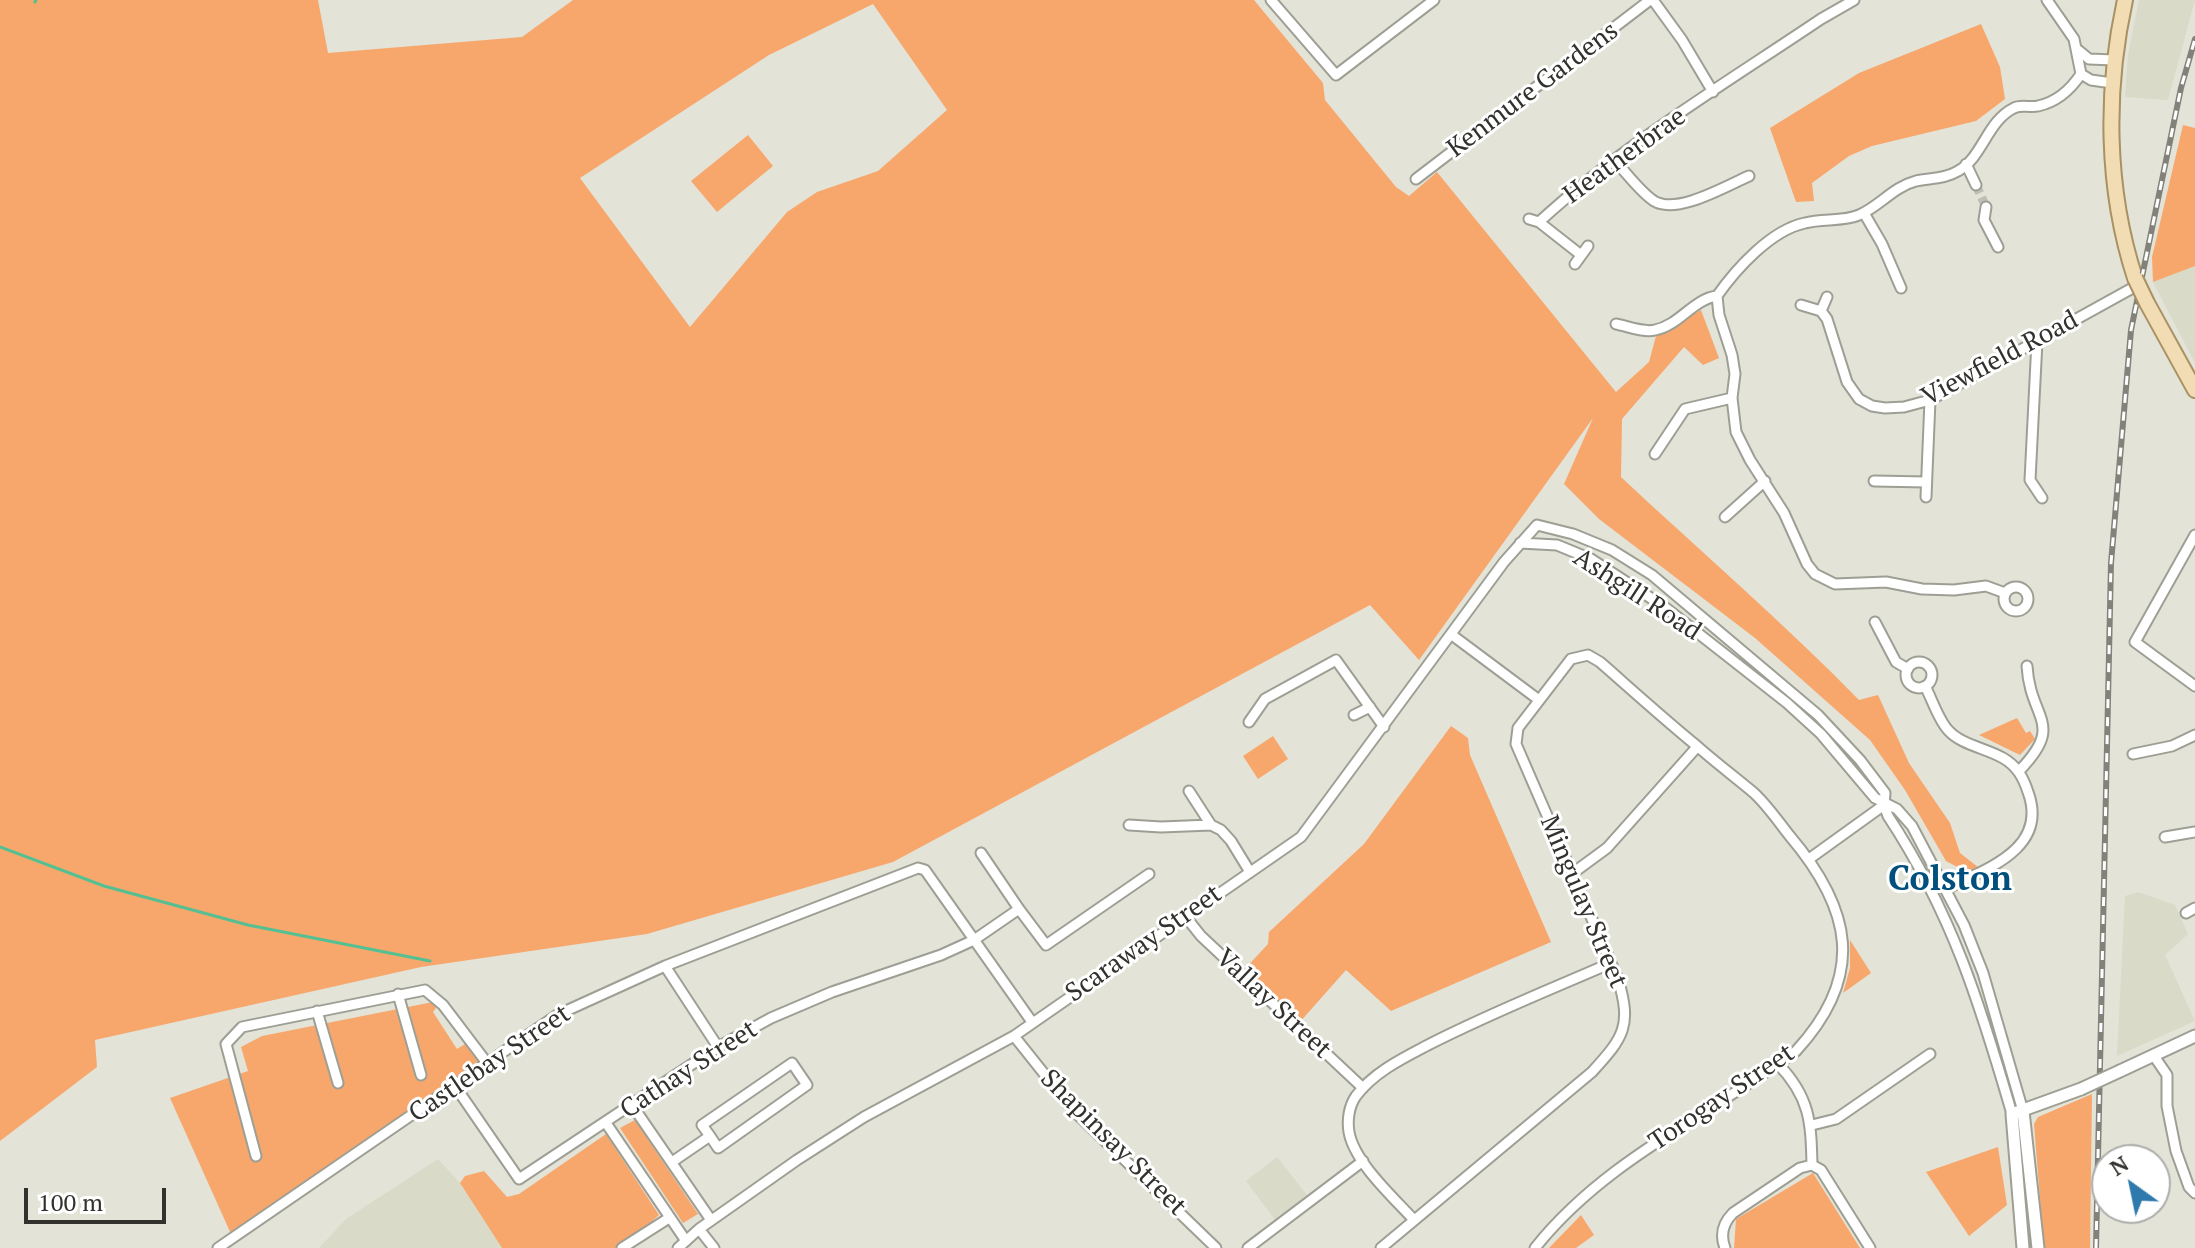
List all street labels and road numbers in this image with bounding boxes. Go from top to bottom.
street label: Kenmure Gardens [1441,16,1625,164]
street label: Heatherbrae [1558,101,1692,211]
street label: Viewfield Road [1916,305,2084,413]
street label: Ashgill Road [1567,542,1707,648]
street label: Mingulay Street [1533,811,1633,993]
street label: Scaraway Street [1060,879,1228,1009]
street label: Vallay Street [1209,943,1337,1065]
street label: Castlebay Street [403,999,577,1129]
street label: Cathay Street [615,1014,763,1126]
street label: Torogay Street [1643,1038,1801,1158]
street label: Shapinsay Street [1034,1064,1192,1222]

